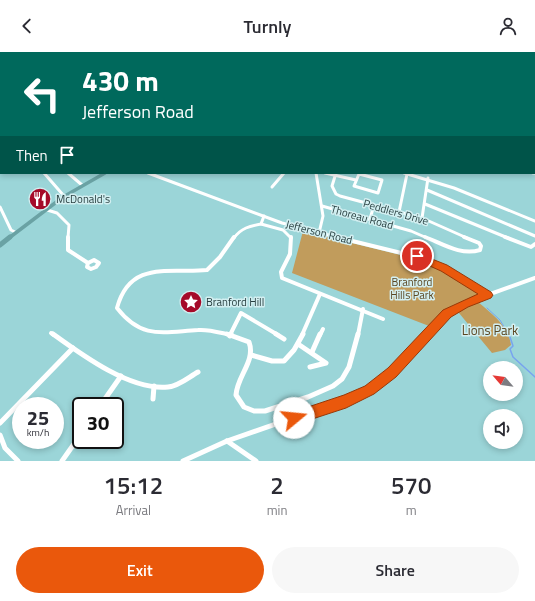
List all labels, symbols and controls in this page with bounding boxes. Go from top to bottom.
text: Turnly [244,13,291,40]
icon: back [16,15,38,37]
icon: person [497,15,519,37]
text: 430 m [82,59,159,102]
icon: left [16,68,68,120]
text: Jefferson Road [82,98,194,125]
text: Then [16,144,48,167]
icon: arrive [56,144,78,166]
restaurant icon: McDonald's [27,186,53,212]
place label: McDonald's [56,191,110,207]
street label: Peddlers Drive [362,195,431,229]
street label: Thoreau Road [329,201,395,233]
street label: Jefferson Road [284,216,354,248]
pin [400,239,434,273]
icon: arrive [406,245,428,267]
park label: Branford Hills Park [390,274,434,303]
place icon: Branford Hill [178,289,204,315]
place label: Branford Hill [206,294,264,310]
park label: Lions Park [462,320,518,340]
north arrow [483,361,523,401]
map controls [483,361,523,449]
speed limit sign: 30 [72,397,124,449]
position arrow [273,397,315,439]
text: 25 [27,402,49,433]
button: sound [483,409,523,449]
text: km/h [27,425,49,440]
text: 15:12 [104,467,163,503]
text: 2 [270,467,284,503]
text: 570 [391,467,431,503]
text: Arrival [116,500,151,520]
text: min [267,500,287,520]
text: m [406,500,417,520]
button: Exit [16,547,264,593]
button: Share [272,547,519,593]

